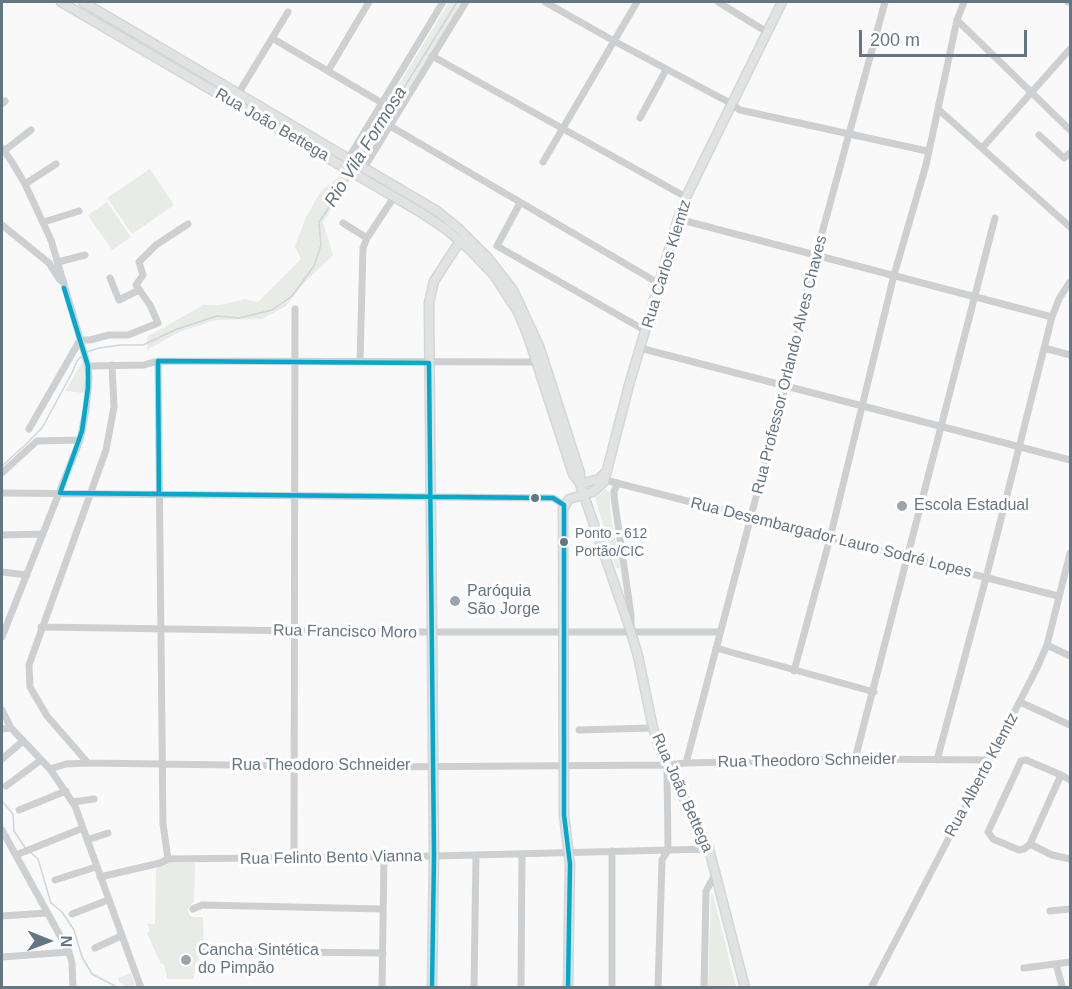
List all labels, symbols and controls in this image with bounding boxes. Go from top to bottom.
scale bar [862,18,1030,56]
text: 200 m [870,30,920,50]
water label: Rio Vila Formosa [320,83,412,211]
street label: Rua João Bettega [212,85,332,165]
street label: Rua Carlos Klemtz [638,197,696,331]
street label: Rua Professor Orlando Alves Chaves [749,234,831,496]
unlabelled marker [529,492,541,504]
street label: Rua Desembargador Lauro Sodré Lopes [688,494,974,582]
place label: Escola Estadual [914,496,1029,516]
marker: Escola Estadual [895,499,909,513]
place label: Ponto - 612 Portão/CIC [575,526,647,558]
marker: Ponto - 612 Portão/CIC [558,536,570,548]
place label: Paróquia São Jorge [467,582,540,620]
marker: Paróquia São Jorge [448,594,462,608]
street label: Rua Francisco Moro [273,621,417,643]
street label: Rua Alberto Klemtz [941,710,1023,840]
street label: Rua João Bettega [647,731,717,855]
street label: Rua Theodoro Schneider [717,750,897,772]
street label: Rua Theodoro Schneider [232,756,410,776]
street label: Rua Felinto Bento Vianna [240,847,422,869]
north arrow [18,911,78,971]
text: N [58,935,75,947]
place label: Cancha Sintética do Pimpão [198,941,319,979]
marker: Cancha Sintética do Pimpão [179,953,193,967]

